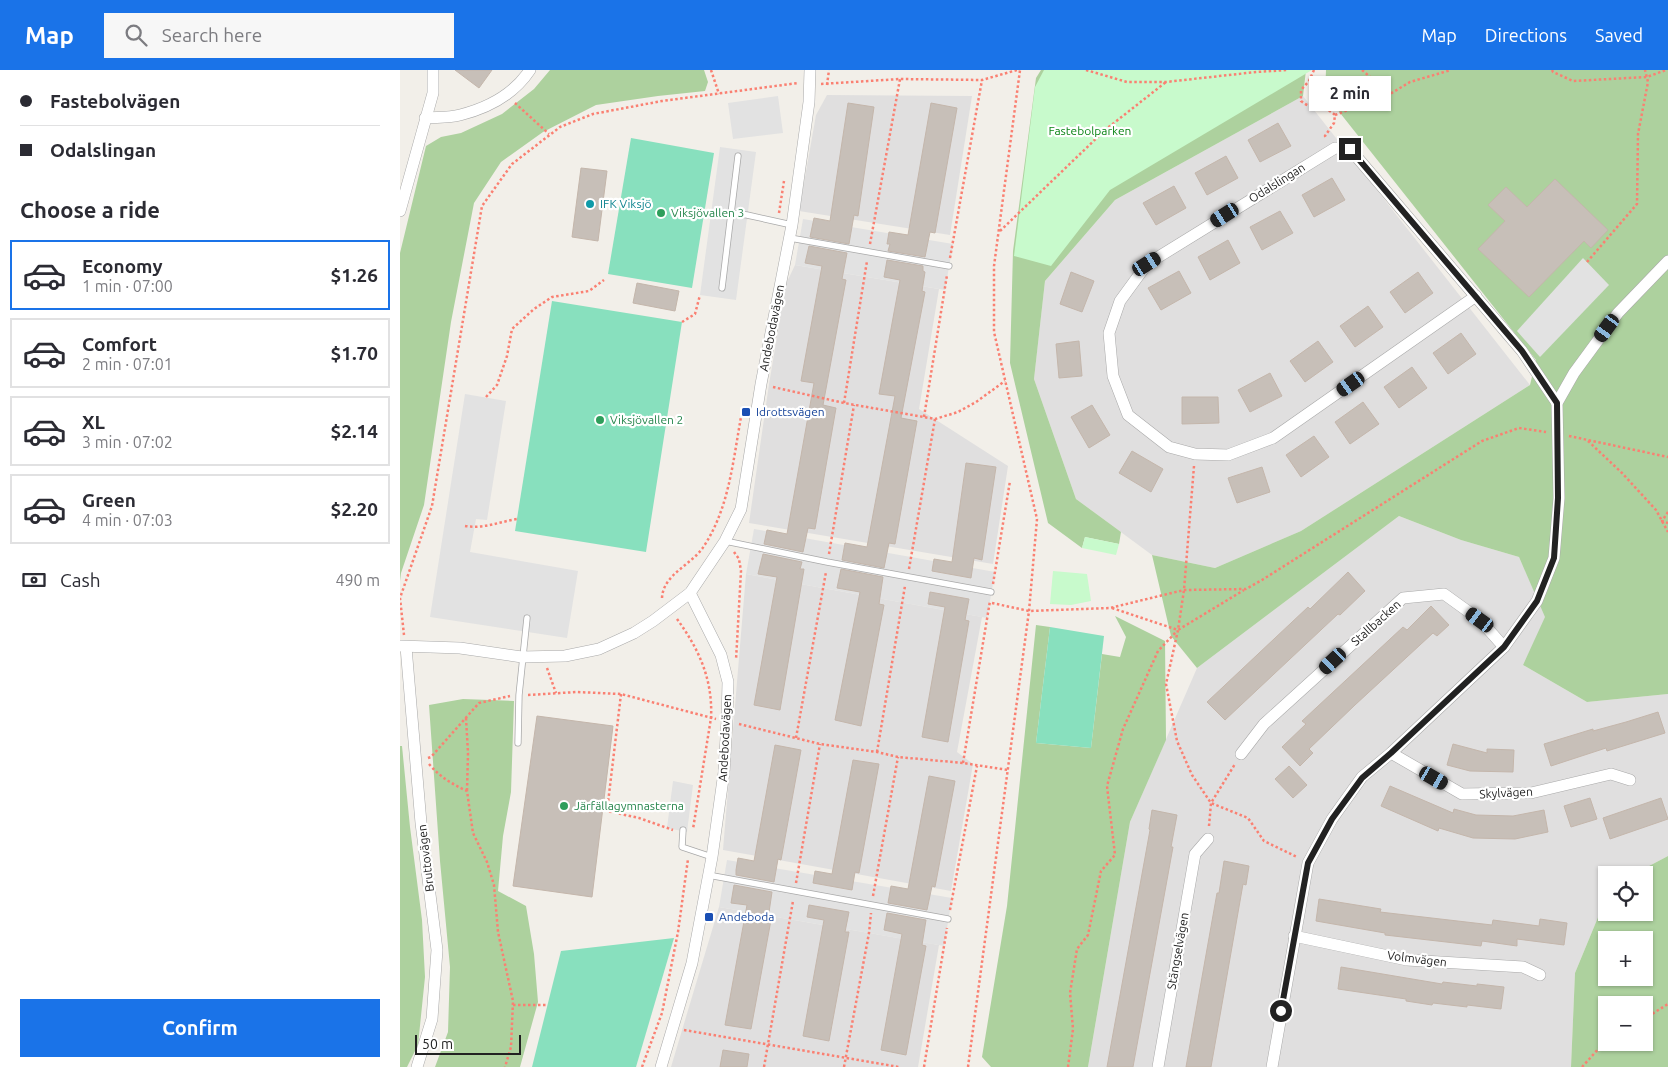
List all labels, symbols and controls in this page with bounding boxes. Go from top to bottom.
search box [104,13,454,58]
icon: search [122,21,150,49]
text: Map [25,22,74,49]
text: Search here [162,24,262,46]
text: Map [1421,25,1457,45]
text: Directions [1485,25,1567,45]
text: Saved [1595,25,1643,45]
callout: 2 min [1309,77,1391,112]
text: 2 min [1330,84,1370,102]
text: Fastebolvägen [50,90,180,112]
park label: Fastebolparken [1049,124,1131,137]
route end [1339,138,1361,160]
text: Odalslingan [50,139,156,161]
street label: Odalslingan [1246,160,1307,205]
text: Choose a ride [20,197,160,222]
place label: IFK Viksjö [600,197,652,210]
marker: IFK Viksjö [584,198,596,210]
car [1208,201,1241,229]
place label: Viksjövallen 3 [671,206,744,219]
marker: Viksjövallen 3 [655,207,667,219]
car [1130,250,1163,278]
icon: car [22,253,67,298]
text: Economy [82,255,163,277]
text: $1.26 [330,264,378,286]
text: 1 min · 07:00 [82,277,173,295]
street label: Andebodavägen [757,284,786,372]
car [1592,311,1621,345]
icon: car [22,331,67,376]
text: Comfort [82,333,157,355]
text: $1.70 [330,342,378,364]
text: 2 min · 07:01 [82,355,173,373]
car [1334,369,1367,399]
place label: Idrottsvägen [756,405,825,418]
marker: Idrottsvägen [740,406,752,418]
icon: car [22,409,67,454]
text: XL [82,411,105,433]
place label: Viksjövallen 2 [610,413,683,426]
marker: Viksjövallen 2 [594,414,606,426]
text: $2.14 [330,420,378,442]
text: 3 min · 07:02 [82,433,173,451]
icon: car [22,487,67,532]
text: Green [82,489,136,511]
text: $2.20 [330,498,378,520]
text: 4 min · 07:03 [82,511,173,529]
icon: cash [20,566,48,594]
text: Cash [60,569,101,591]
text: 490 m [335,571,380,589]
street label: Stallbacken [1348,597,1403,648]
car [1463,605,1496,635]
car [1316,645,1349,677]
street label: Andebodavägen [716,694,733,782]
car [1417,764,1450,792]
street label: Skylvägen [1479,785,1533,800]
place label: Järfällagymnasterna [574,799,684,812]
marker: Järfällagymnasterna [558,800,570,812]
street label: Bruttovägen [415,824,436,893]
map controls [1598,866,1653,1051]
button: locate [1598,866,1653,921]
place label: Andeboda [719,910,775,923]
marker: Andeboda [703,911,715,923]
street label: Stängselvägen [1164,911,1191,991]
button: + [1598,931,1653,986]
street label: Volmvägen [1386,948,1448,969]
button: − [1598,996,1653,1051]
button: Confirm [20,999,380,1057]
route start [1270,1000,1292,1022]
scale bar [415,1032,521,1055]
text: 50 m [422,1036,453,1052]

